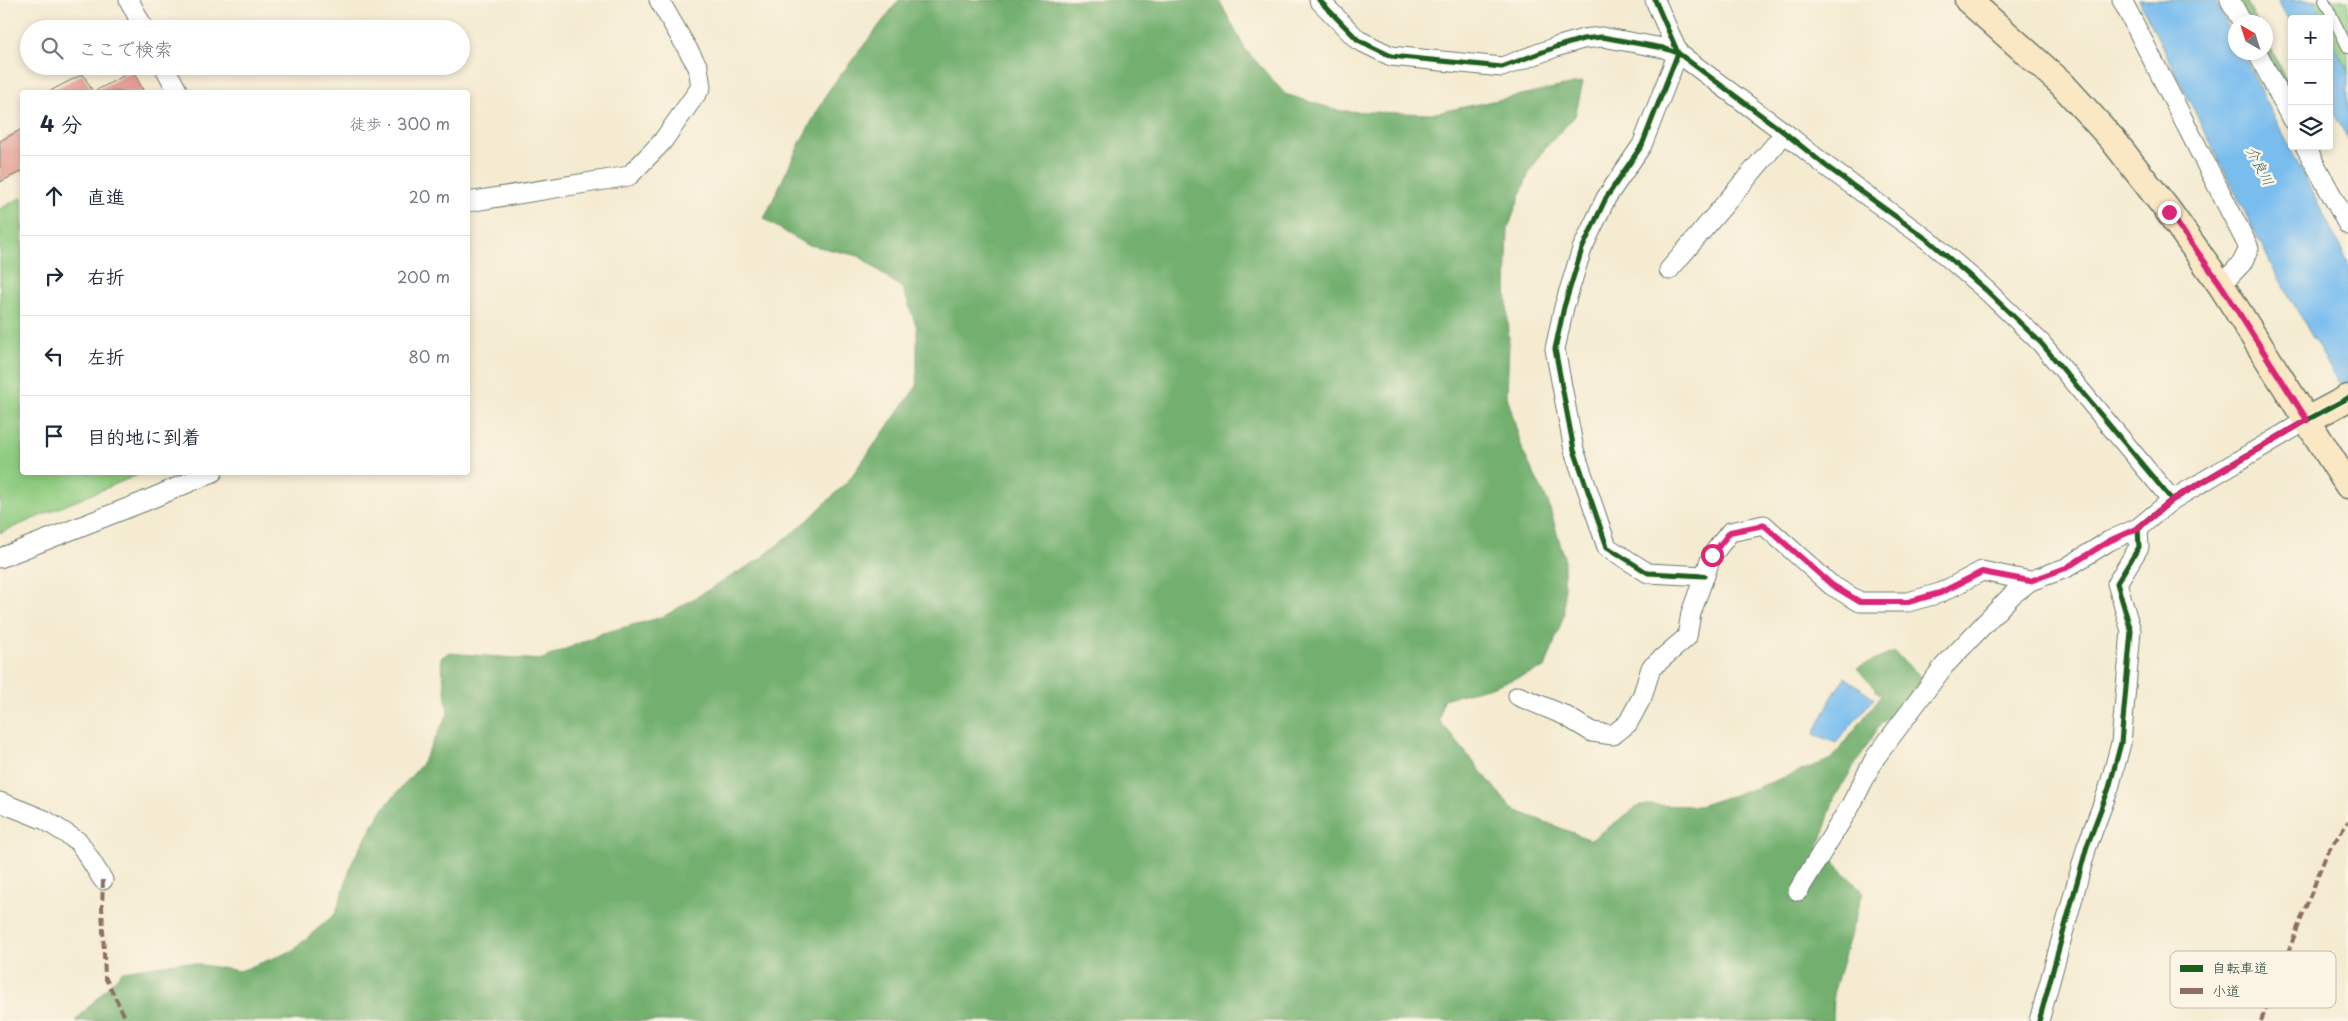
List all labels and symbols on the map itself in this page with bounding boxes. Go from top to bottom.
north arrow [2228,15,2273,60]
water label: 介良川 [2242,142,2279,189]
route end [2158,201,2181,224]
route start [1701,544,1724,567]
legend [2170,951,2336,1008]
text: 自転車道 [2212,957,2268,978]
text: 小道 [2212,980,2240,1001]

